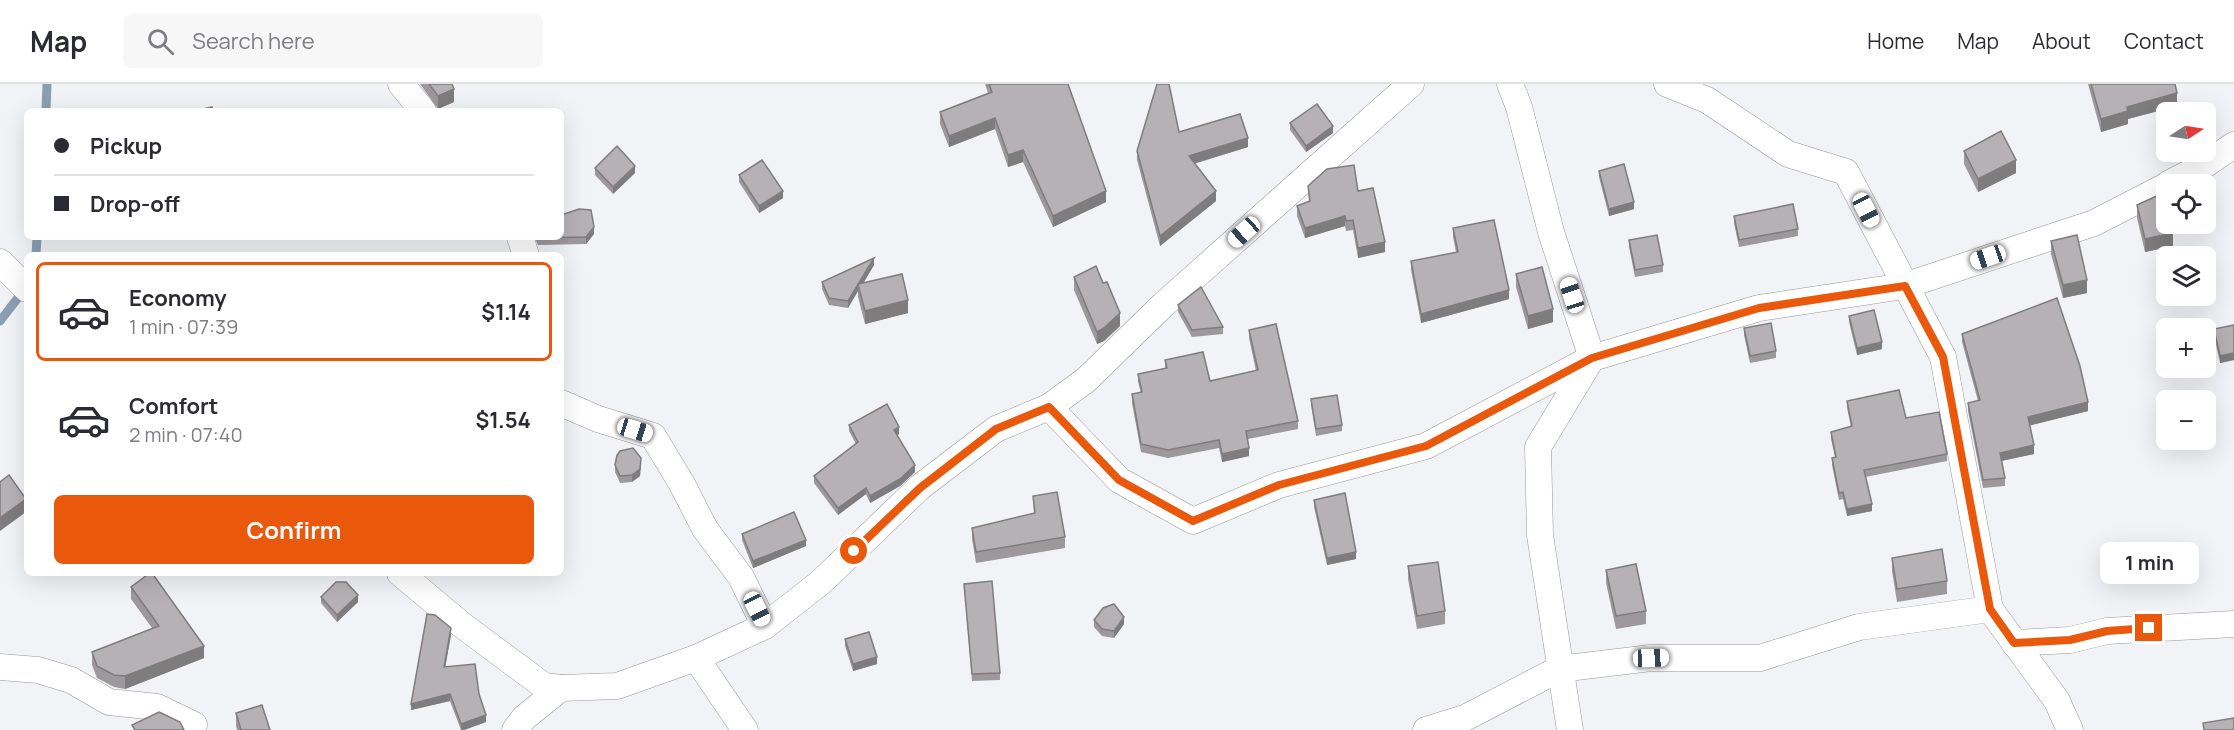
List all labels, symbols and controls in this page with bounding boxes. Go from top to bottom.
search box [123,14,543,68]
text: Map [30,22,87,60]
icon: search [144,25,177,58]
text: Search here [192,26,315,56]
text: Home [1867,27,1924,55]
text: Map [1957,27,1999,55]
text: About [2032,27,2091,55]
text: Contact [2124,27,2204,55]
north arrow [2156,102,2216,162]
map controls [2156,102,2216,450]
text: Pickup [90,131,162,161]
button: locate [2156,174,2216,234]
text: Drop-off [90,189,180,219]
car [1850,190,1882,230]
car [1225,213,1263,251]
car [1968,243,2008,271]
button: layers [2156,246,2216,306]
car [1558,275,1586,315]
text: Economy [129,283,227,313]
icon: car [57,285,111,339]
text: $1.14 [481,297,531,327]
text: 1 min · 07:39 [129,313,239,340]
button: + [2156,318,2216,378]
button: − [2156,390,2216,450]
text: Comfort [129,391,218,421]
icon: car [57,393,111,447]
text: $1.54 [475,405,531,435]
car [615,416,655,444]
text: 2 min · 07:40 [129,421,243,448]
button: Confirm [54,495,534,564]
route start [840,537,867,564]
callout: 1 min [2100,541,2198,583]
text: 1 min [2125,549,2174,576]
car [741,589,773,629]
route end [2135,614,2162,641]
car [1633,648,1669,668]

